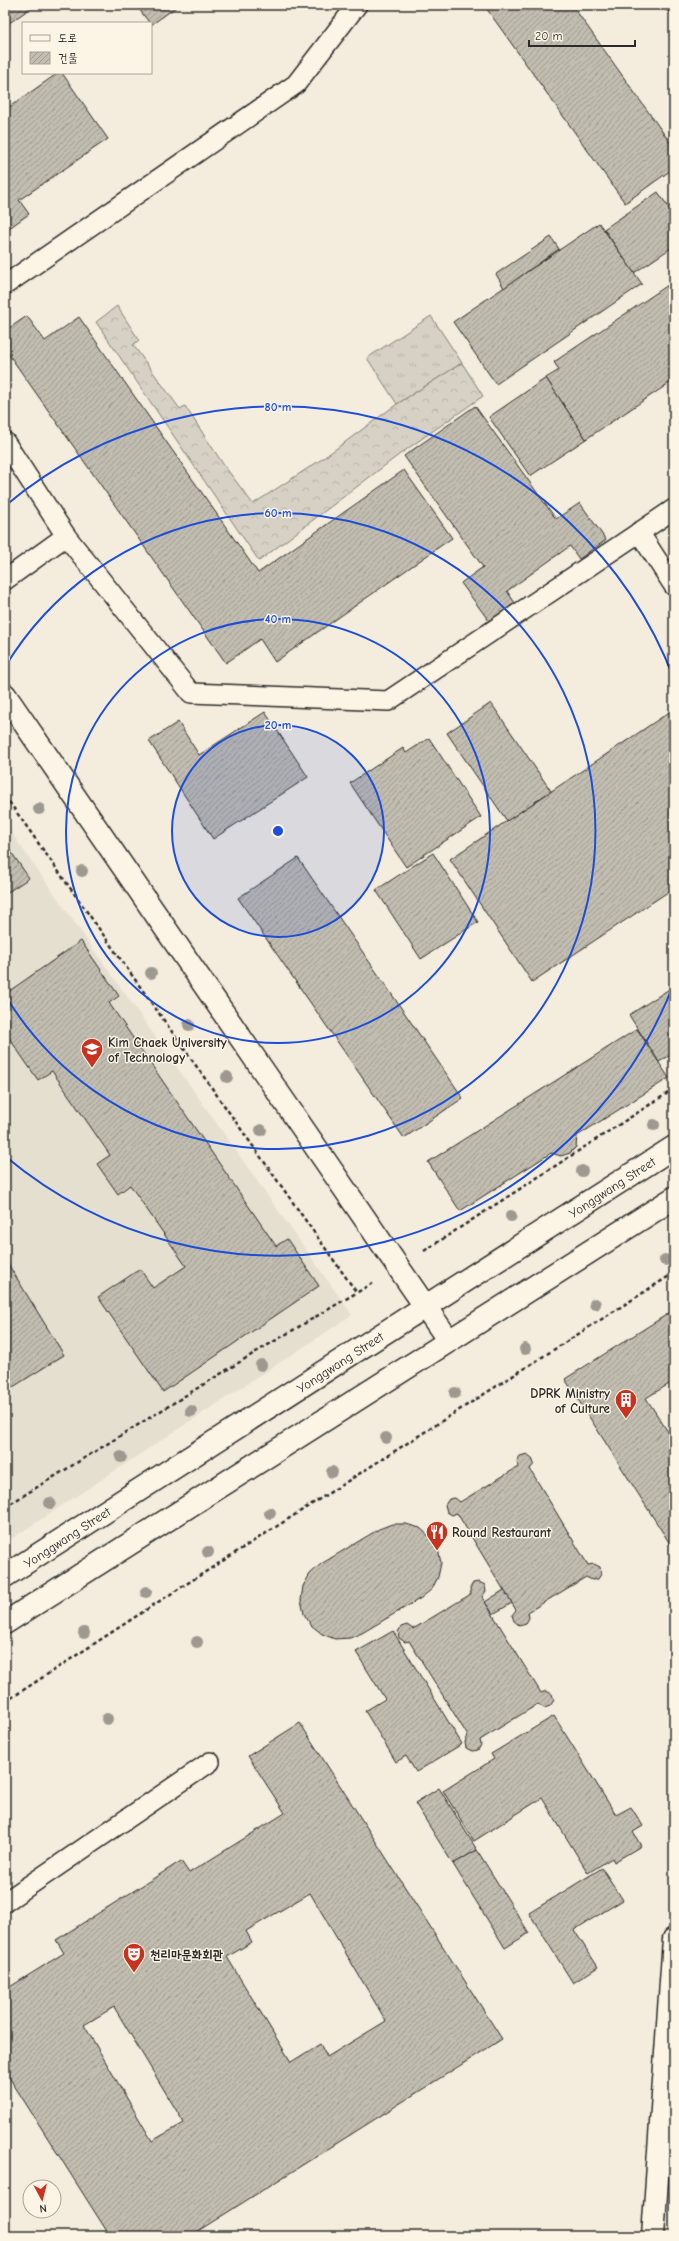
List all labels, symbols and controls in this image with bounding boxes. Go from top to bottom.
legend [22,22,152,74]
scale bar [529,22,635,48]
text: 20 m [535,29,563,43]
text: 도로 [58,31,77,45]
text: 건물 [58,51,78,65]
text: 80 m [265,400,291,414]
text: 60 m [265,506,291,520]
text: 40 m [265,612,291,626]
text: 20 m [265,718,291,732]
centre of rings [271,824,285,838]
place label: Kim Chaek University of Technology [108,1035,227,1065]
school or university icon: Kim Chaek University of Technology [79,1036,105,1069]
street label: Yonggwang Street [566,1153,659,1221]
street label: Yonggwang Street [294,1328,387,1396]
place label: DPRK Ministry of Culture [530,1386,611,1416]
building icon: DPRK Ministry of Culture [613,1387,639,1420]
street label: Yonggwang Street [21,1503,114,1571]
restaurant icon: Round Restaurant [424,1519,450,1552]
place label: Round Restaurant [452,1525,552,1540]
theatre icon: 천리마문화회관 [121,1941,147,1974]
place label: 천리마문화회관 [150,1947,224,1962]
north arrow [22,2179,62,2219]
text: N [39,2202,48,2215]

